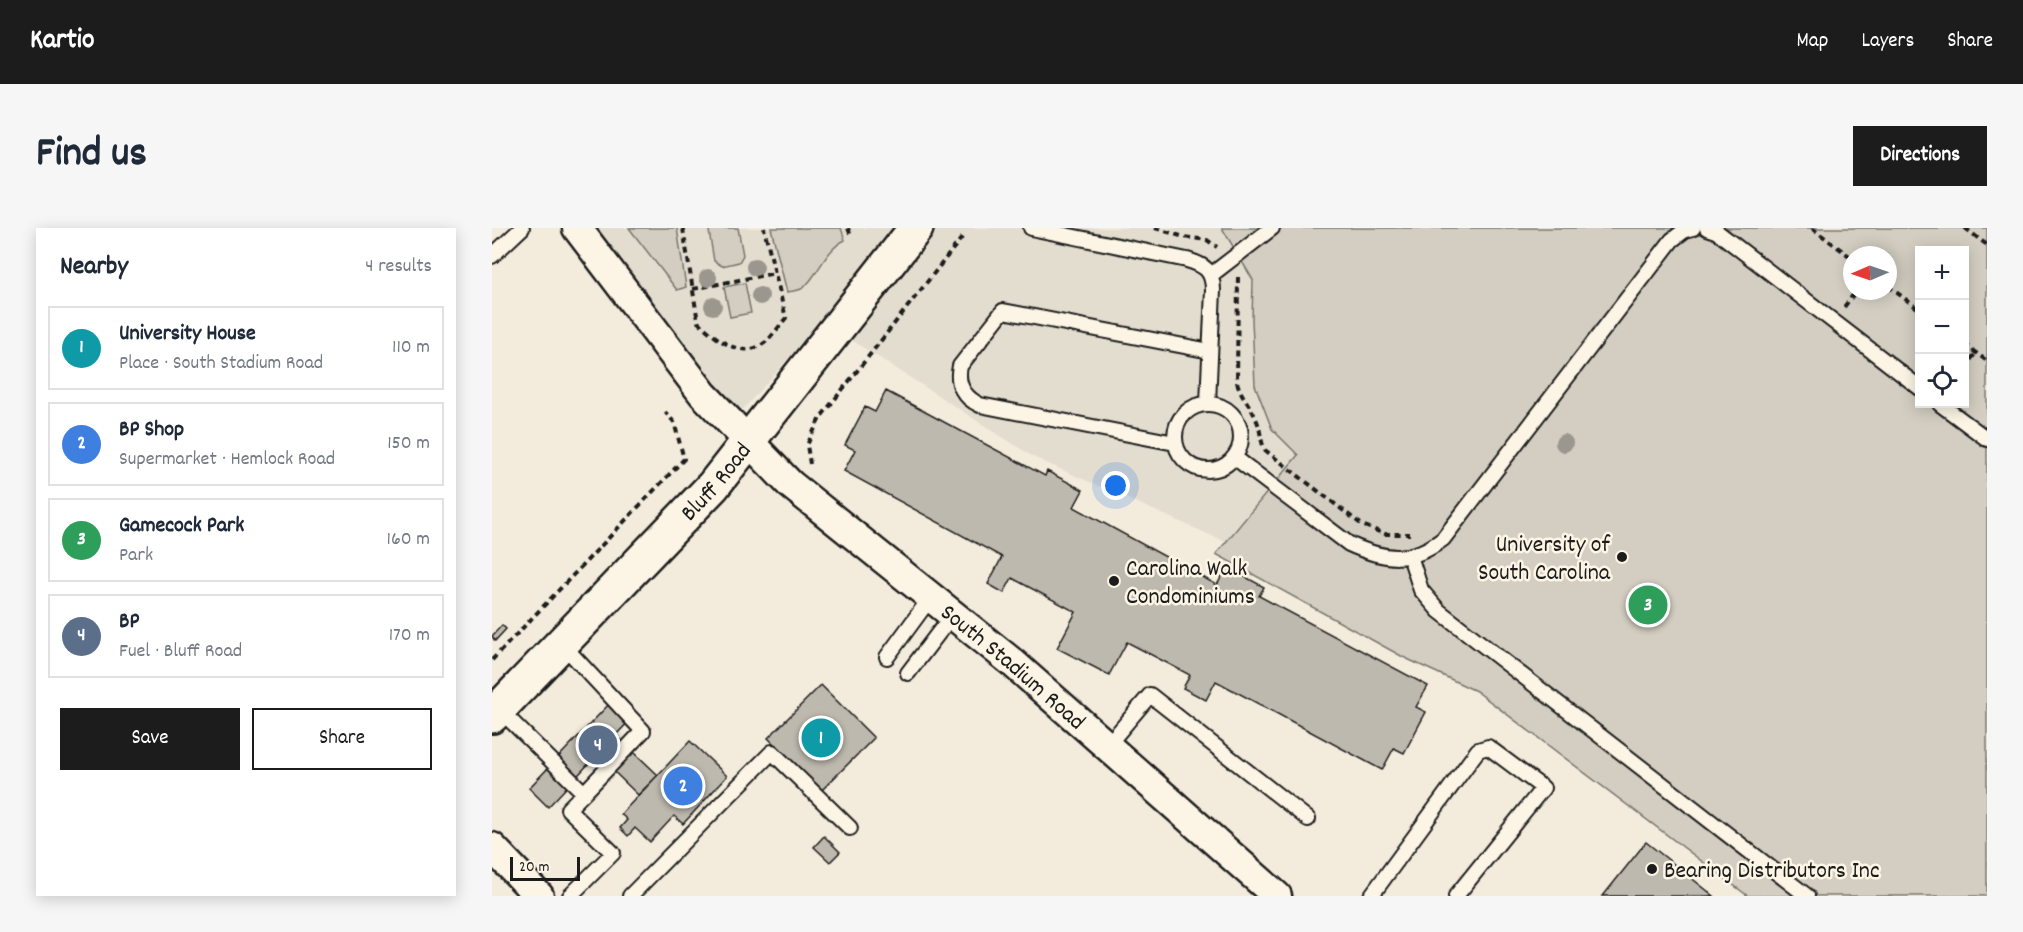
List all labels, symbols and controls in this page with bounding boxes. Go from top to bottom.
text: Kartio [30,22,94,62]
text: Map [1797,27,1828,57]
text: Layers [1861,27,1914,57]
text: Share [1947,27,1993,57]
text: Find us [36,126,147,186]
button: Directions [1853,126,1987,186]
north arrow [1843,246,1897,300]
map controls [1915,246,1969,408]
button: + [1915,246,1969,300]
text: Nearby [60,249,128,286]
text: 4 results [365,253,432,281]
button: − [1915,300,1969,354]
text: University House [119,319,256,350]
text: 1 [79,334,84,362]
text: 110 m [392,334,430,362]
text: Place · South Stadium Road [119,350,323,378]
button: locate [1915,354,1969,408]
text: BP Shop [119,415,184,446]
text: 2 [77,430,86,458]
text: 150 m [387,430,430,458]
street label: Bluff Road [674,436,761,530]
text: Supermarket · Hemlock Road [119,446,335,474]
your location [1101,471,1130,500]
text: Gamecock Park [119,511,244,542]
text: 3 [77,526,86,554]
text: 160 m [387,526,430,554]
place label: University of South Carolina [1478,529,1611,591]
text: Park [119,542,153,570]
marker: University of South Carolina [1615,550,1629,564]
place label: Carolina Walk Condominiums [1126,553,1255,615]
marker: Carolina Walk Condominiums [1107,574,1121,588]
pin: 3 [1628,582,1668,628]
street label: South Stadium Road [932,597,1092,739]
text: BP [119,607,139,638]
text: 4 [77,622,86,650]
text: 170 m [389,622,430,650]
text: Fuel · Bluff Road [119,638,242,666]
button: Save [60,708,240,770]
button: Share [252,708,432,770]
pin: 1 [802,716,840,760]
pin: 4 [578,722,618,768]
pin: 2 [664,764,702,808]
scale bar [510,854,580,882]
place label: Bearing Distributors Inc [1664,855,1880,889]
text: 20 m [519,856,549,879]
marker: Bearing Distributors Inc [1645,862,1659,876]

